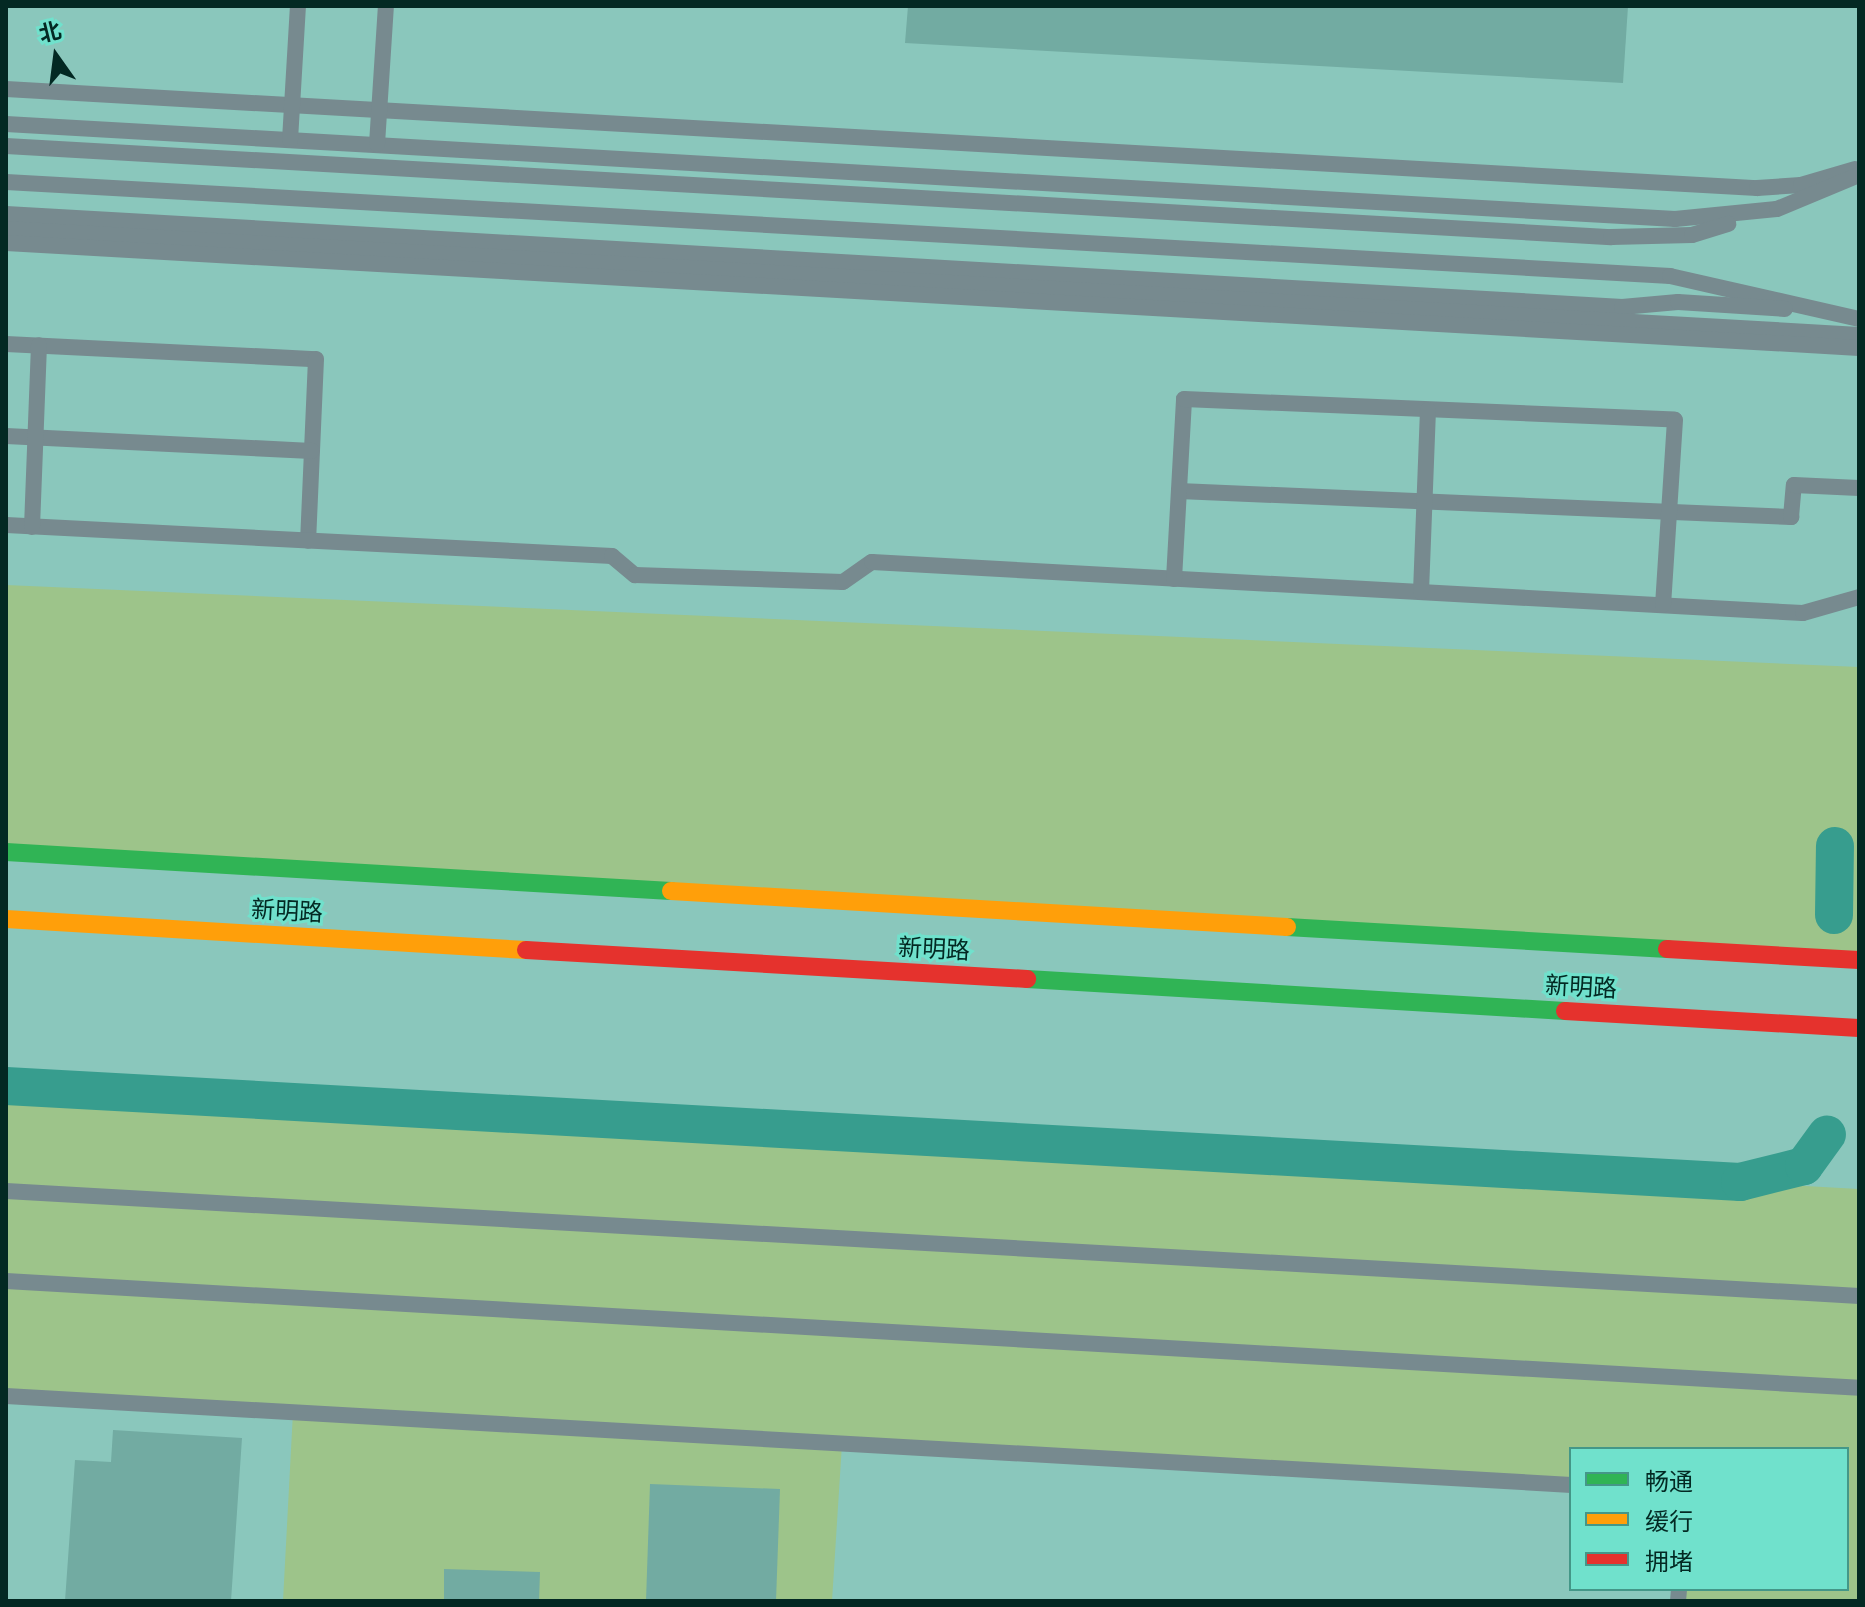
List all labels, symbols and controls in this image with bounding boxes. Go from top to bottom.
north arrow [16,16,96,96]
text: 北 [36,16,64,48]
street label: 新明路 [250,896,324,928]
street label: 新明路 [897,934,971,966]
street label: 新明路 [1544,972,1618,1004]
legend [1569,1447,1849,1591]
text: 畅通 [1645,1468,1693,1496]
text: 缓行 [1645,1508,1693,1536]
text: 拥堵 [1645,1548,1693,1576]

